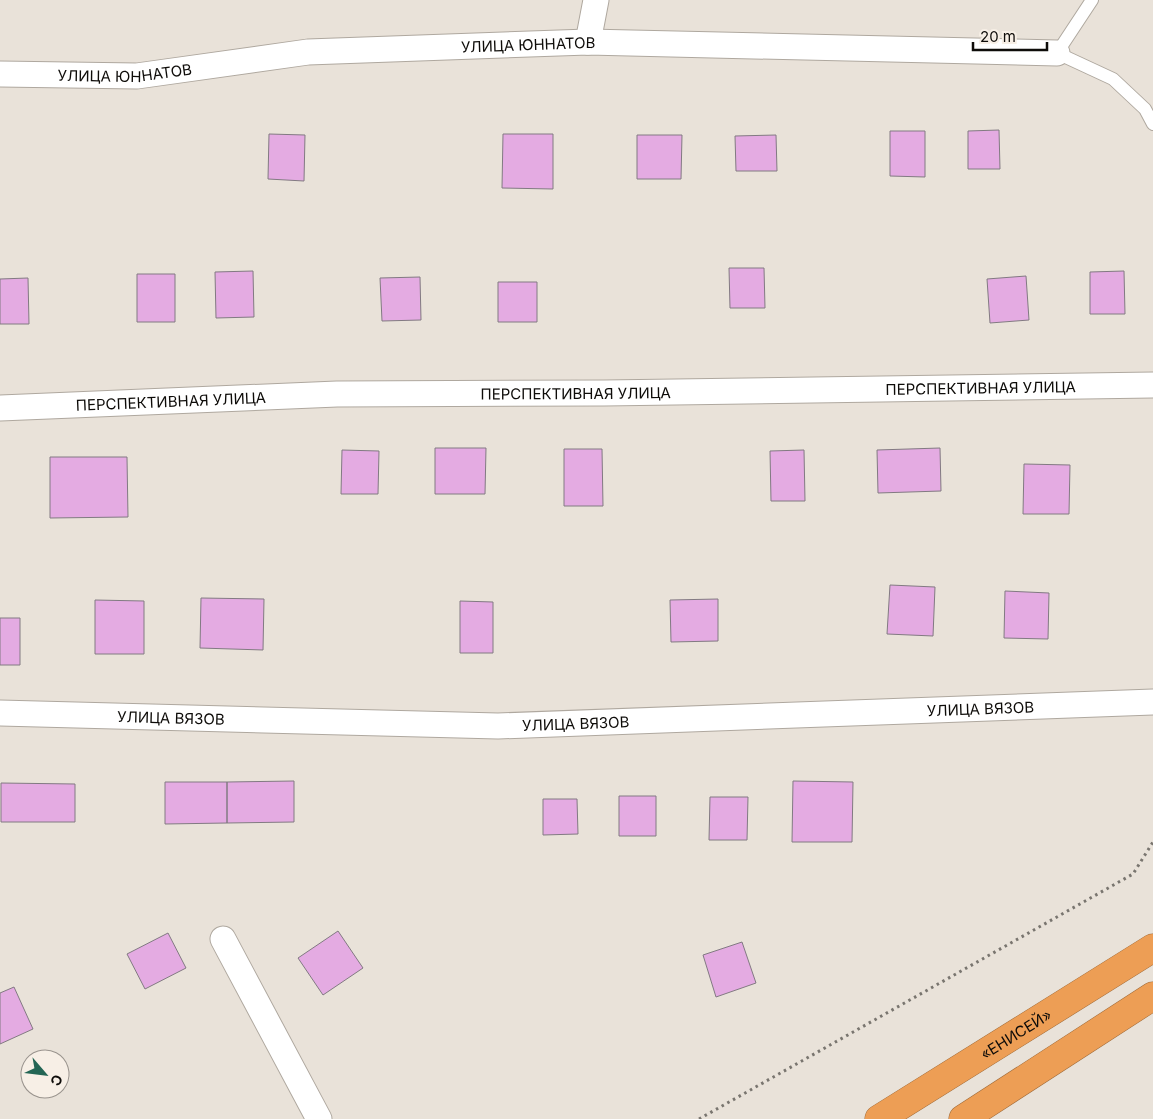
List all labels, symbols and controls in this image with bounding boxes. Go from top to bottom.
scale bar [973,20,1047,52]
text: 20 m [980,27,1016,46]
street label: УЛИЦА ЮННАТОВ [461,32,596,56]
street label: УЛИЦА ЮННАТОВ [58,59,193,86]
street label: ПЕРСПЕКТИВНАЯ УЛИЦА [885,377,1076,398]
street label: ПЕРСПЕКТИВНАЯ УЛИЦА [480,383,671,403]
street label: ПЕРСПЕКТИВНАЯ УЛИЦА [75,387,266,414]
street label: УЛИЦА ВЯЗОВ [926,697,1035,720]
street label: УЛИЦА ВЯЗОВ [117,707,225,728]
street label: УЛИЦА ВЯЗОВ [522,712,630,735]
street label: «ЕНИСЕЙ» [976,1004,1055,1063]
north arrow [20,1049,70,1099]
text: С [47,1072,67,1089]

